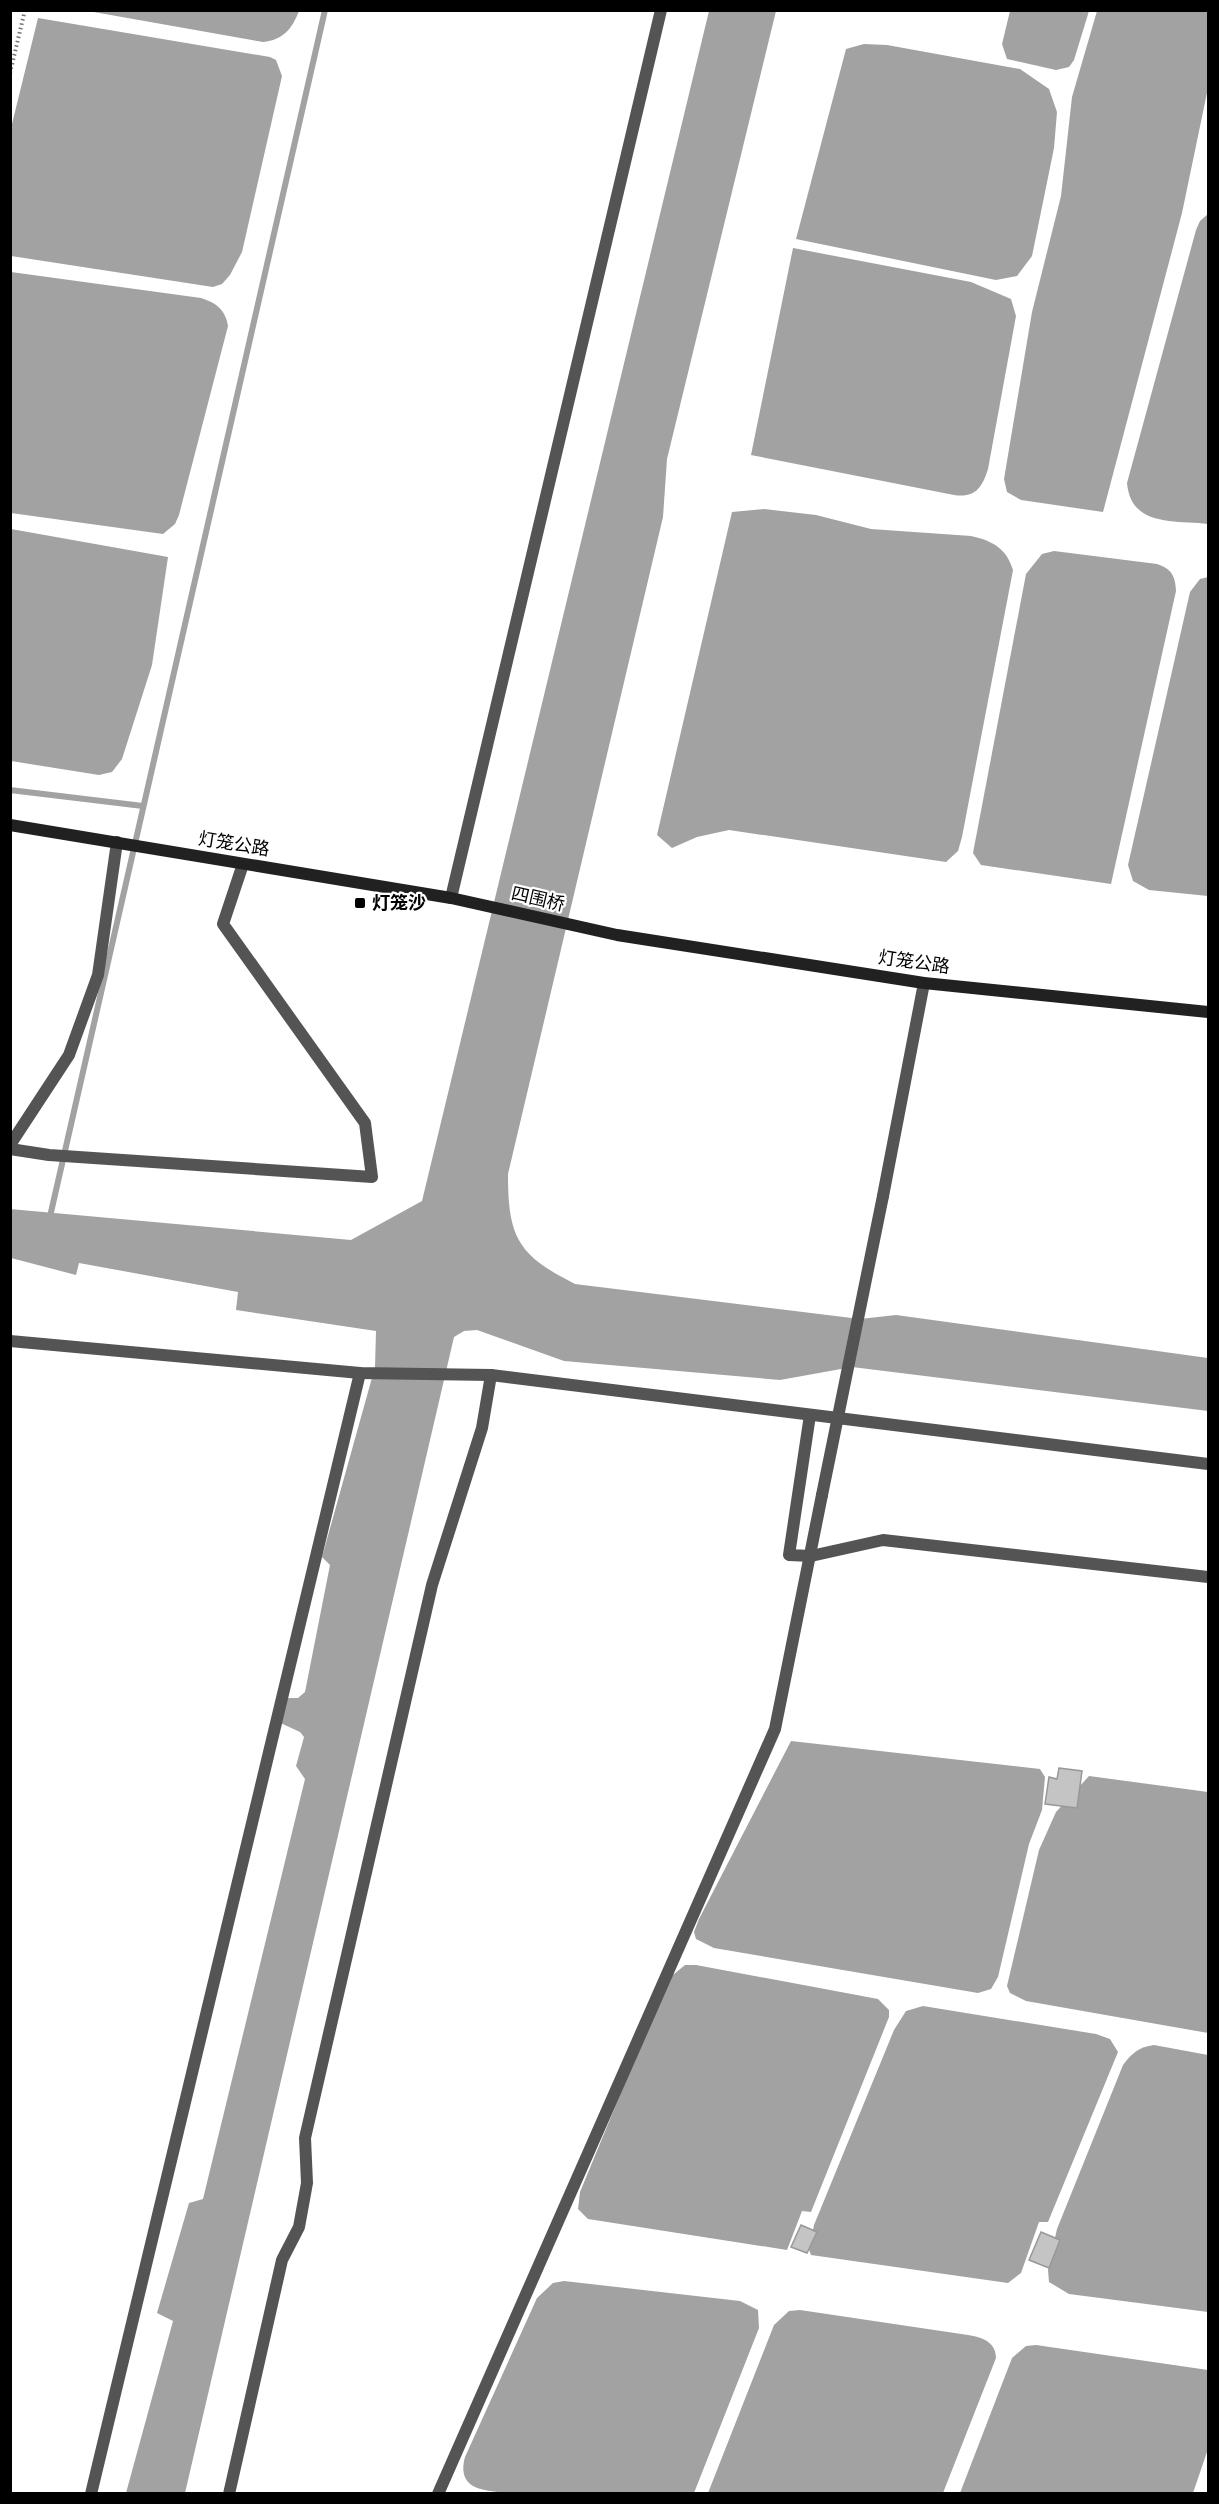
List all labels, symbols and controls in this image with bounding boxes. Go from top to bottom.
street label: 灯笼公路 [196,827,271,862]
street label: 四围桥 [509,881,567,918]
place label: 灯笼沙 [372,891,426,916]
marker: 灯笼沙 [353,896,367,910]
street label: 灯笼公路 [877,945,951,980]

